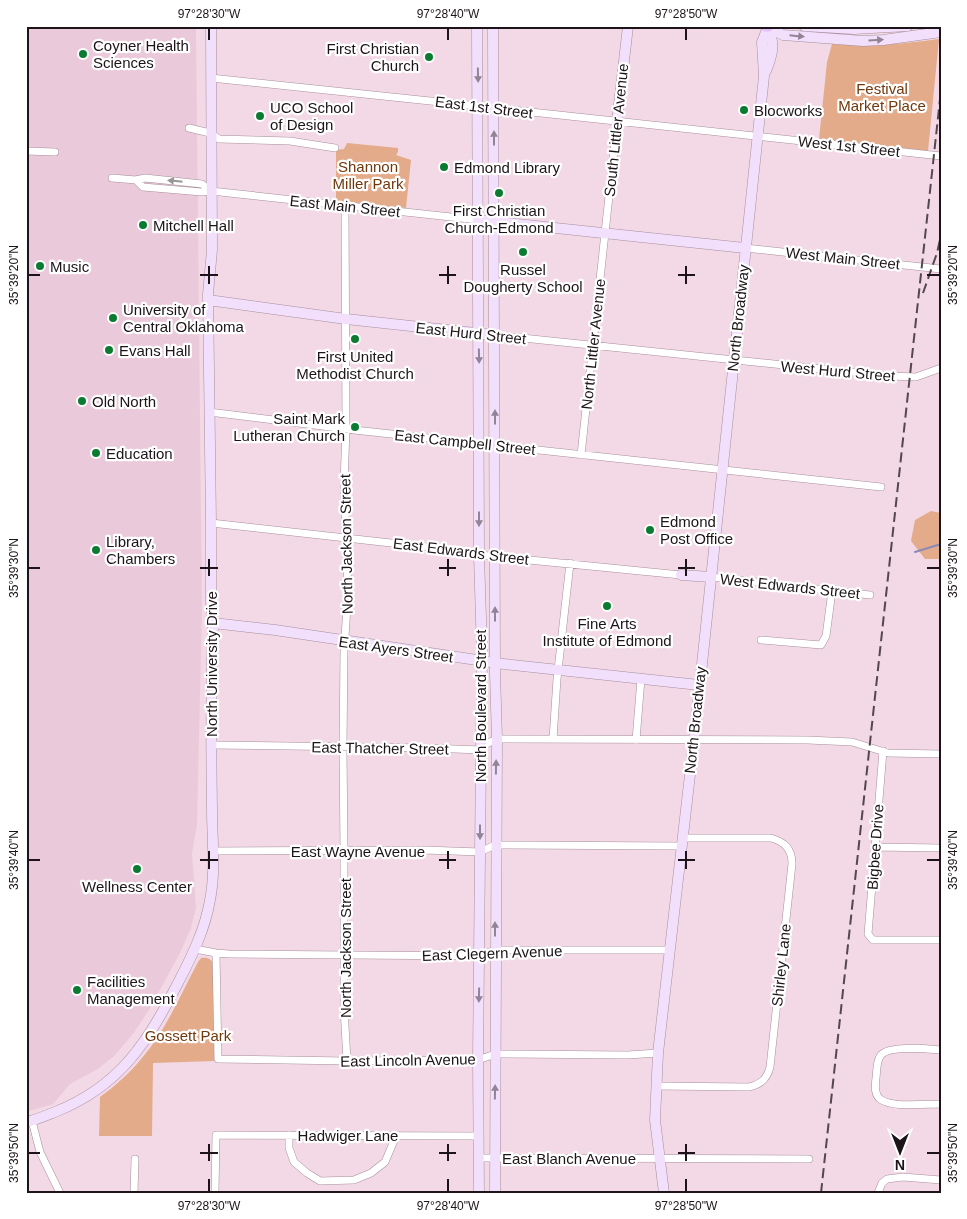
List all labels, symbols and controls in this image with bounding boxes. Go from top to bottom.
text: 97°28'30"W [178,7,241,21]
text: 97°28'40"W [417,7,480,21]
text: 97°28'50"W [655,7,718,21]
one-way arrow [789,32,805,40]
one-way arrow [868,36,884,44]
place label: Coyner Health Sciences [93,37,189,71]
place label: First Christian Church [326,40,419,74]
marker: Coyner Health Sciences [77,48,89,60]
marker: First Christian Church [423,51,435,63]
street label: South Littler Avenue [601,62,631,198]
one-way arrow [474,67,482,83]
park label: Festival Market Place [838,80,926,114]
street label: East 1st Street [434,93,535,122]
place label: UCO School of Design [270,99,353,133]
place label: Blocworks [754,102,822,119]
marker: Blocworks [738,104,750,116]
marker: UCO School of Design [254,110,266,122]
one-way arrow [490,130,498,146]
street label: West 1st Street [797,132,902,160]
park label: Shannon Miller Park [333,158,404,192]
place label: Edmond Library [454,159,560,176]
marker: Edmond Library [438,161,450,173]
one-way arrow [166,177,182,185]
marker: First Christian Church-Edmond [493,187,505,199]
street label: East Main Street [289,192,402,220]
place label: First Christian Church-Edmond [444,202,554,236]
place label: Mitchell Hall [153,217,234,234]
marker: Mitchell Hall [137,219,149,231]
street label: West Main Street [785,244,902,273]
text: 35°39'20"N [7,245,21,305]
text: 35°39'20"N [946,245,960,305]
marker: Russel Dougherty School [517,246,529,258]
place label: Music [50,258,90,275]
marker: Music [34,260,46,272]
place label: Russel Dougherty School [463,261,583,295]
street label: North Broadway [724,263,752,372]
street label: North Littler Avenue [578,278,608,410]
place label: University of Central Oklahoma [123,301,245,335]
marker: University of Central Oklahoma [107,312,119,324]
street label: East Hurd Street [415,319,528,347]
marker: First United Methodist Church [349,333,361,345]
place label: Evans Hall [119,342,191,359]
marker: Evans Hall [103,344,115,356]
place label: First United Methodist Church [296,348,414,382]
one-way arrow [475,348,483,364]
street label: West Hurd Street [780,358,897,385]
place label: Old North [92,393,156,410]
marker: Old North [76,395,88,407]
one-way arrow [491,408,499,424]
place label: Saint Mark Lutheran Church [233,410,345,444]
marker: Saint Mark Lutheran Church [349,421,361,433]
street label: East Campbell Street [394,426,537,458]
place label: Education [106,445,173,462]
marker: Education [90,447,102,459]
street label: North Jackson Street [336,473,356,614]
one-way arrow [475,511,483,527]
place label: Edmond Post Office [660,513,733,547]
marker: Edmond Post Office [644,524,656,536]
place label: Library, Chambers [106,533,175,567]
street label: East Edwards Street [392,534,531,568]
text: 35°39'30"N [7,538,21,598]
text: 35°39'30"N [946,538,960,598]
marker: Library, Chambers [90,544,102,556]
street label: West Edwards Street [719,570,862,602]
street label: North University Drive [203,591,220,737]
marker: Fine Arts Institute of Edmond [601,600,613,612]
one-way arrow [491,606,499,622]
place label: Fine Arts Institute of Edmond [542,615,672,649]
street label: North Boulevard Street [472,629,489,782]
street label: East Ayers Street [338,633,455,666]
street label: North Broadway [681,665,709,774]
street label: East Thatcher Street [311,738,450,758]
one-way arrow [492,758,500,774]
street label: Bigbee Drive [864,804,886,890]
one-way arrow [476,824,484,840]
text: 35°39'40"N [7,830,21,890]
text: 35°39'40"N [946,830,960,890]
street label: East Wayne Avenue [291,843,425,860]
marker: Wellness Center [131,863,143,875]
street label: North Jackson Street [337,877,354,1018]
place label: Wellness Center [82,878,192,895]
one-way arrow [491,921,499,937]
street label: Shirley Lane [768,923,794,1007]
street label: East Clegern Avenue [421,942,563,964]
place label: Facilities Management [87,973,175,1007]
marker: Facilities Management [71,984,83,996]
one-way arrow [475,987,483,1003]
park label: Gossett Park [145,1027,232,1044]
street label: East Lincoln Avenue [340,1050,476,1070]
one-way arrow [491,1083,499,1099]
text: 35°39'50"N [7,1123,21,1183]
text: 35°39'50"N [946,1123,960,1183]
north arrow [874,1126,924,1176]
street label: Hadwiger Lane [298,1127,398,1144]
street label: East Blanch Avenue [502,1150,636,1167]
text: N [895,1157,905,1173]
text: 97°28'30"W [178,1199,241,1213]
text: 97°28'40"W [417,1199,480,1213]
text: 97°28'50"W [655,1199,718,1213]

